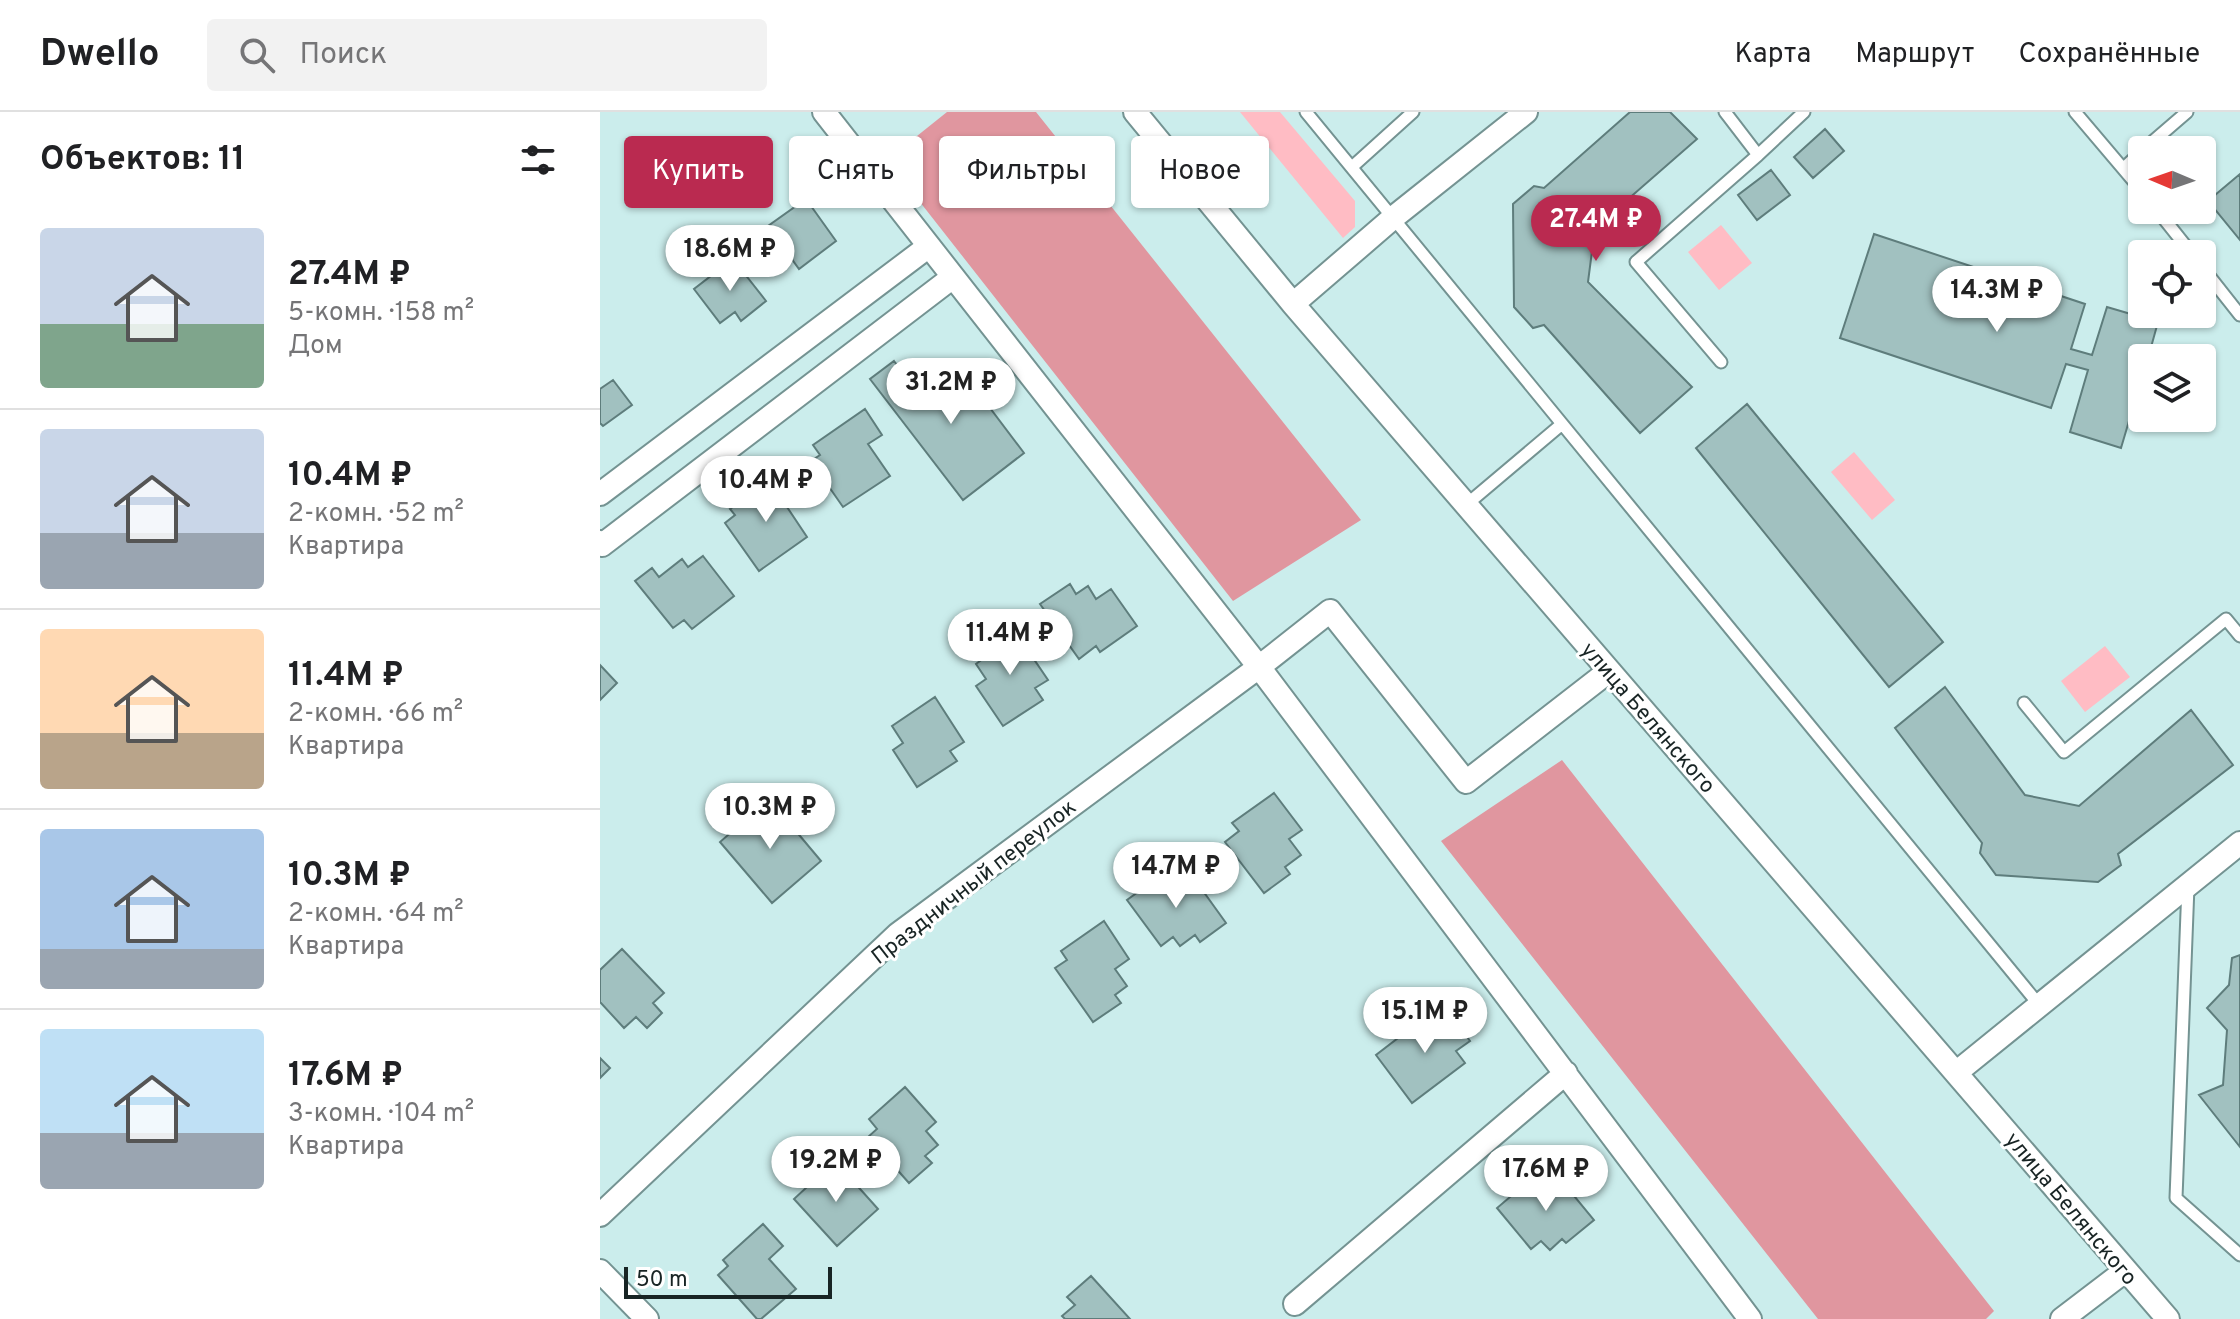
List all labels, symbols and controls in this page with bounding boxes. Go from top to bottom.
search box [207,19,767,91]
text: Dwello [40,31,159,80]
icon: search [235,33,279,77]
text: Поиск [299,37,387,74]
text: Карта [1735,37,1811,73]
text: Маршрут [1855,37,1974,73]
text: Сохранённые [2018,37,2200,73]
chip: Купить [624,136,773,208]
chip: Снять [789,136,923,208]
chip: Фильтры [939,136,1115,208]
chip: Новое [1131,136,1269,208]
north arrow [2128,136,2216,224]
map controls [2128,136,2216,432]
icon: filters [516,138,560,182]
text: Объектов: 11 [40,139,245,182]
pin: 27.4M ₽ [1522,195,1670,263]
text: 27.4M ₽ [1549,204,1643,237]
pin: 18.6M ₽ [656,225,804,293]
text: 18.6M ₽ [683,234,777,267]
button: locate [2128,240,2216,328]
text: 27.4M ₽ [288,254,411,297]
icon: home [104,260,200,356]
pin: 14.3M ₽ [1923,266,2071,334]
text: 14.3M ₽ [1950,275,2044,308]
text: 5-комн. · 158 m² [288,297,474,330]
text: Дом [288,330,343,363]
button: layers [2128,344,2216,432]
pin: 31.2M ₽ [877,358,1025,426]
text: 31.2M ₽ [905,367,997,400]
text: 10.4M ₽ [288,455,412,498]
pin: 10.4M ₽ [692,456,840,524]
icon: home [104,461,200,557]
text: 10.4M ₽ [718,465,814,498]
text: 2-комн. · 52 m² [288,498,464,531]
text: Квартира [288,531,404,564]
pin: 11.4M ₽ [936,609,1084,677]
text: 11.4M ₽ [966,618,1054,651]
street label: улица Белянского [1574,637,1720,800]
text: 11.4M ₽ [288,655,404,698]
icon: home [104,661,200,757]
text: 2-комн. · 66 m² [288,698,463,731]
text: Квартира [288,731,404,764]
pin: 10.3M ₽ [696,783,844,851]
text: 10.3M ₽ [723,792,817,825]
street label: Праздничный переулок [867,795,1082,971]
pin: 14.7M ₽ [1102,842,1250,910]
text: 14.7M ₽ [1131,851,1221,884]
text: 10.3M ₽ [288,855,411,898]
icon: home [104,861,200,957]
text: 2-комн. · 64 m² [288,898,464,931]
text: Квартира [288,931,404,964]
pin: 15.1M ₽ [1351,987,1499,1055]
text: 15.1M ₽ [1381,996,1469,1029]
text: 17.6M ₽ [288,1055,403,1098]
icon: home [104,1061,200,1157]
text: 3-комн. · 104 m² [288,1098,474,1131]
street label: улица Белянского [1998,1128,2142,1292]
text: Квартира [288,1131,404,1164]
pin: 19.2M ₽ [762,1136,910,1204]
text: 19.2M ₽ [789,1145,883,1178]
pin: 17.6M ₽ [1472,1145,1620,1213]
text: 17.6M ₽ [1502,1154,1590,1187]
scale bar [624,1263,832,1299]
text: 50 m [636,1267,688,1294]

